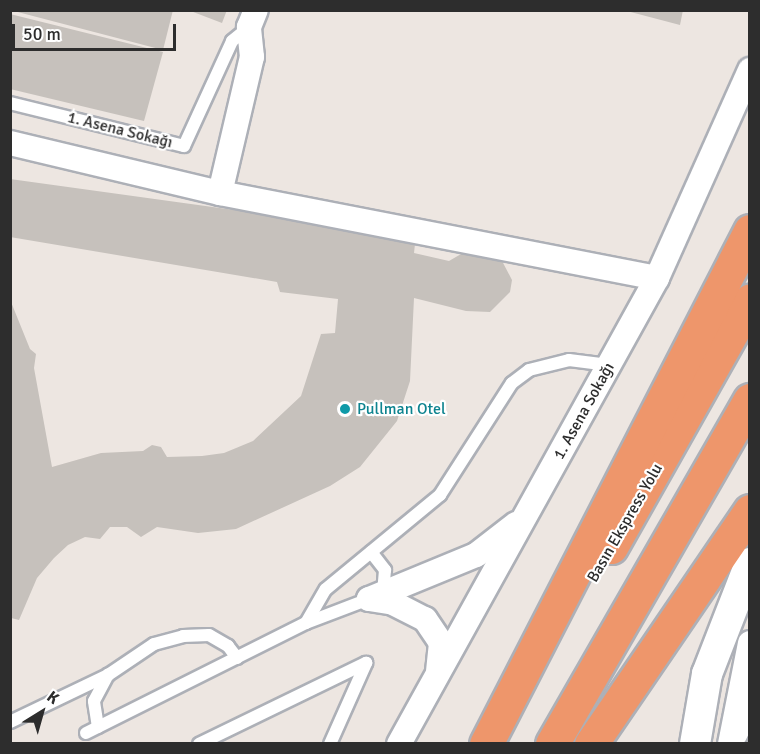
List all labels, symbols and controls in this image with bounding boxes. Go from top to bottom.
scale bar [15,12,178,50]
text: 50 m [23,23,61,45]
street label: 1. Asena Sokağı [65,108,175,152]
street label: 1. Asena Sokağı [550,359,618,463]
place label: Pullman Otel [357,399,446,419]
marker: Pullman Otel [338,402,352,416]
street label: Basın Ekspress Yolu [583,460,667,586]
north arrow [12,682,72,742]
text: K [43,687,63,709]

